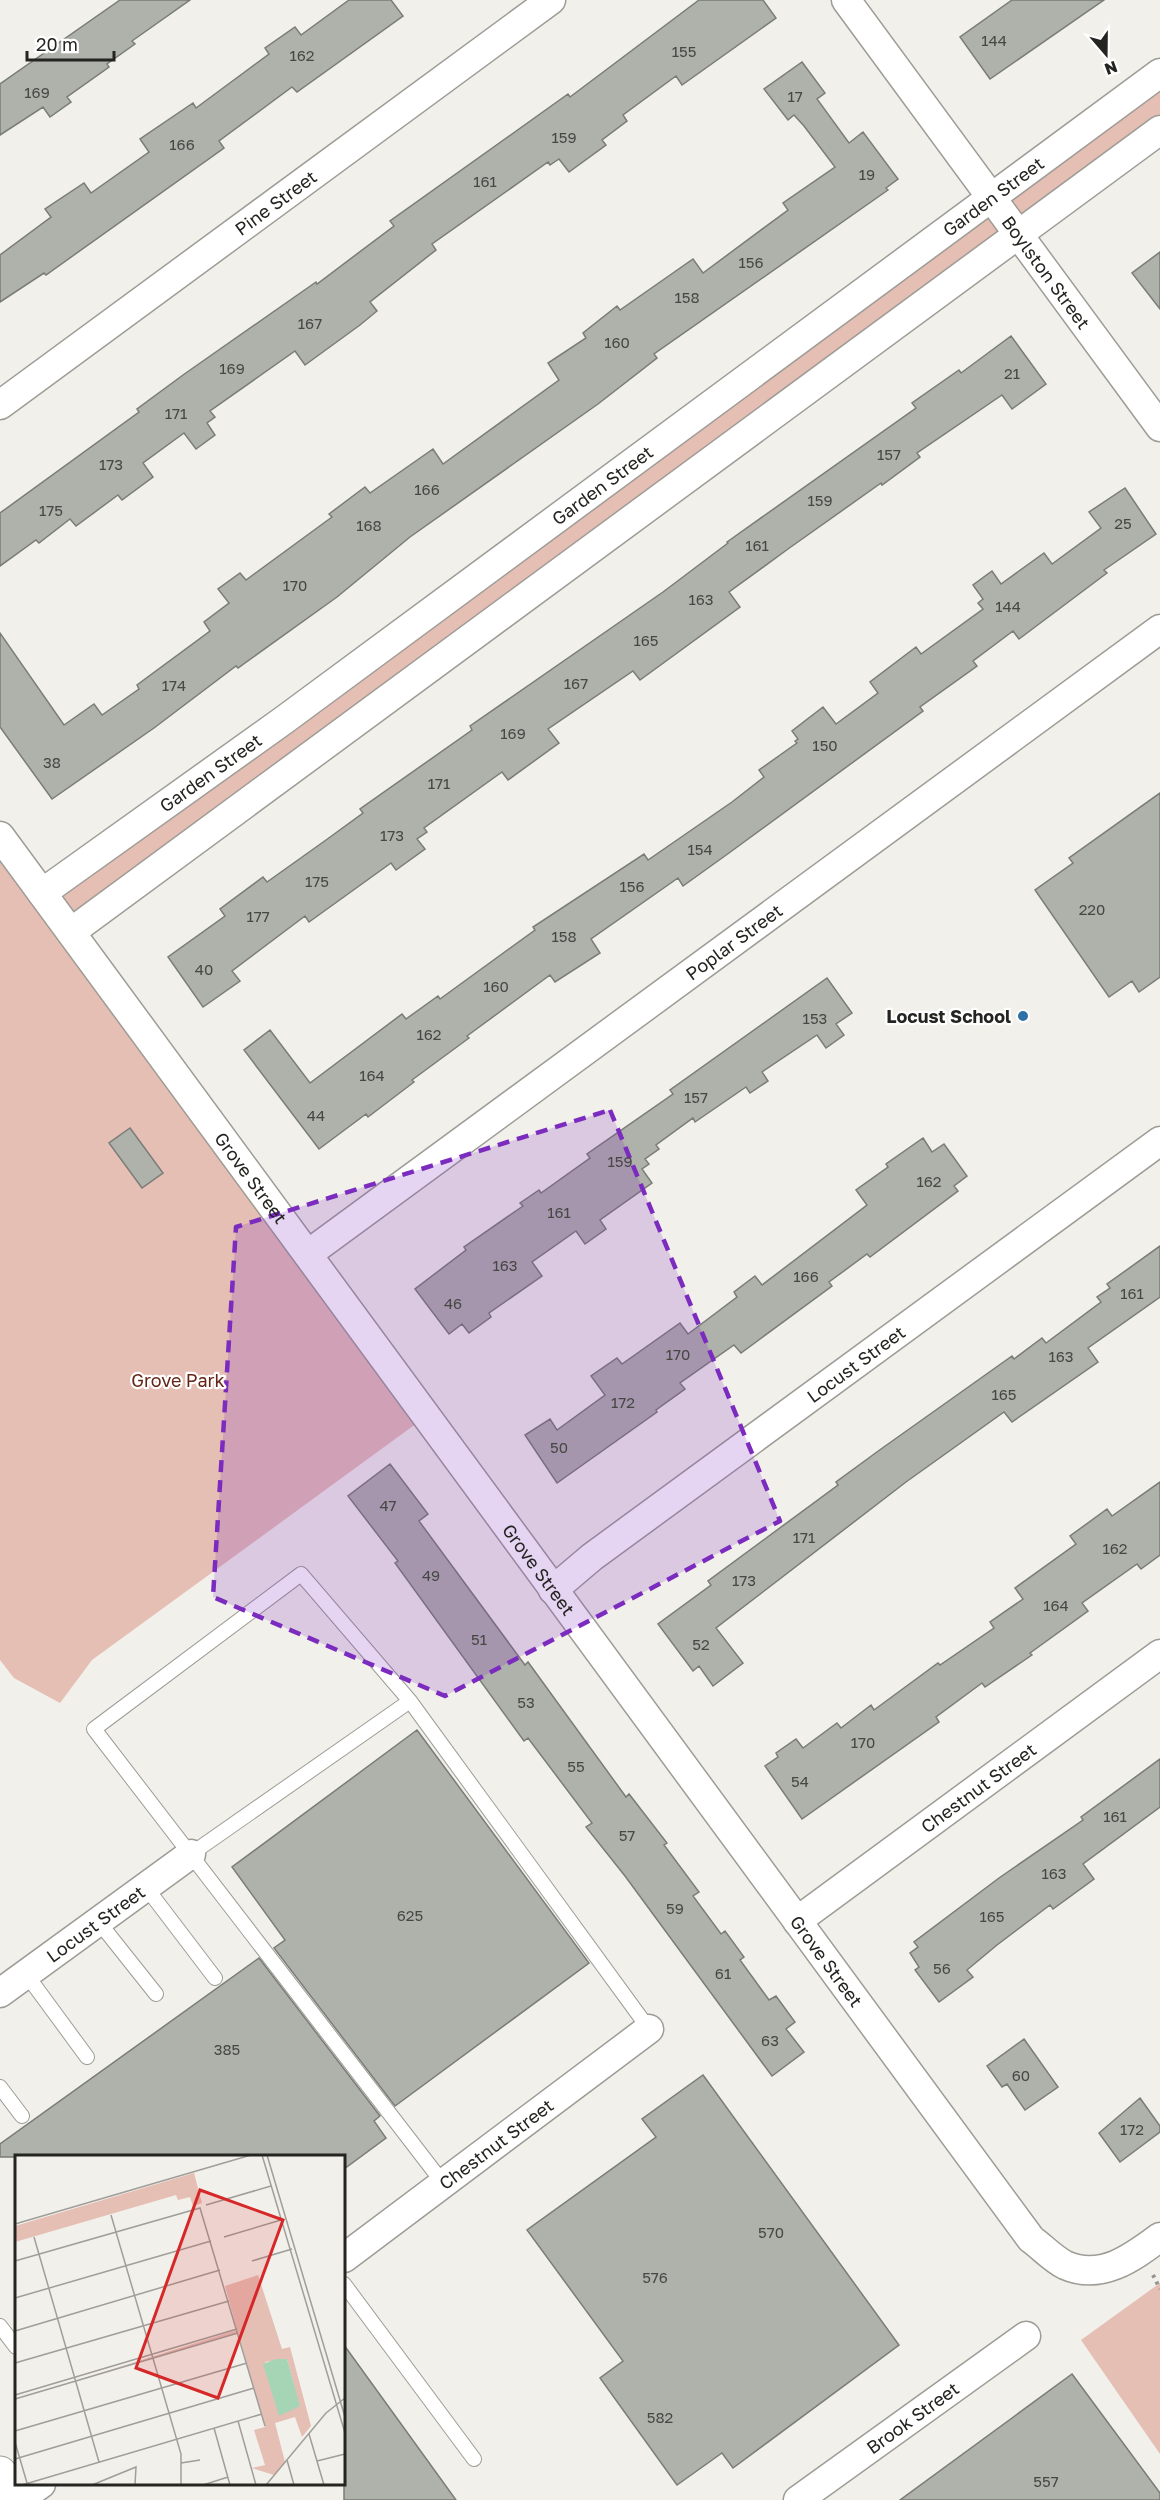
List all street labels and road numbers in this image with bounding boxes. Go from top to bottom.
street label: Garden Street [938,152,1048,241]
street label: Pine Street [230,165,321,240]
street label: Boylston Street [997,211,1095,333]
street label: Garden Street [547,440,657,530]
street label: Garden Street [155,729,266,817]
street label: Poplar Street [681,899,786,984]
street label: Grove Street [210,1128,292,1228]
street label: Locust Street [802,1321,909,1407]
street label: Grove Street [498,1519,580,1619]
street label: Chestnut Street [916,1738,1040,1837]
street label: Locust Street [42,1880,149,1967]
street label: Grove Street [786,1911,868,2011]
street label: Chestnut Street [434,2094,558,2194]
street label: Brook Street [862,2377,963,2458]

